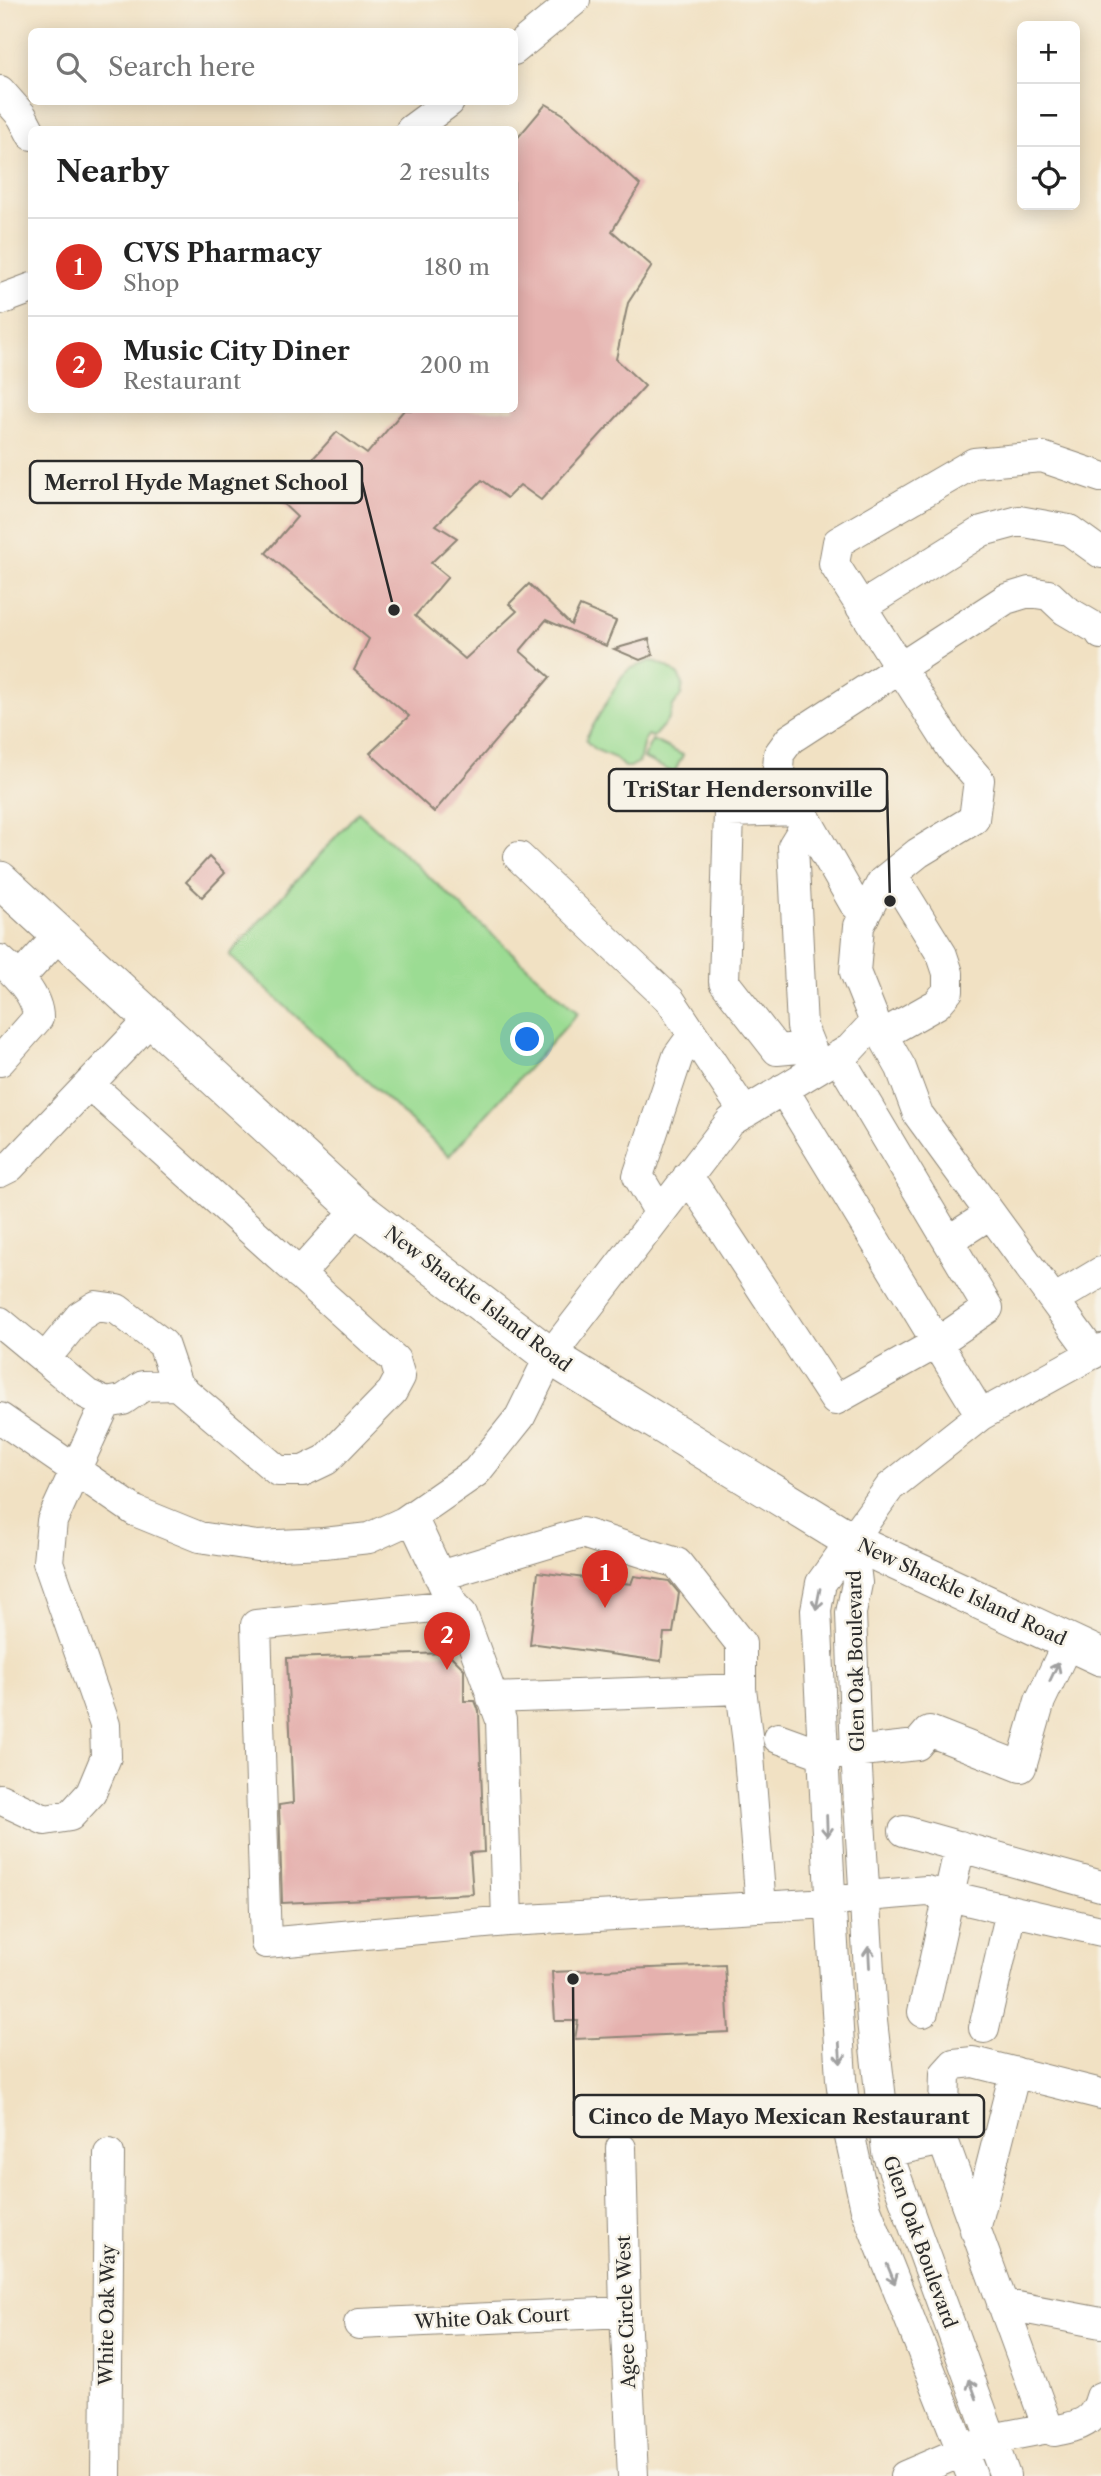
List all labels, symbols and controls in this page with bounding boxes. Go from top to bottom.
map controls [1017,21,1080,210]
button: + [1017,21,1080,84]
search box [28,28,518,105]
icon: search [52,48,90,86]
text: Search here [108,51,255,83]
button: − [1017,84,1080,147]
button: locate [1017,147,1080,210]
text: Nearby [56,153,169,190]
text: 2 results [399,158,490,186]
text: CVS Pharmacy [123,237,321,269]
text: 1 [74,253,84,281]
text: 180 m [425,253,490,281]
text: Shop [123,269,179,297]
text: Music City Diner [123,335,350,367]
text: 2 [72,351,86,379]
text: 200 m [420,351,490,379]
text: Restaurant [123,367,241,395]
callout: Merrol Hyde Magnet School [30,461,362,503]
text: Merrol Hyde Magnet School [44,470,348,495]
callout: TriStar Hendersonville [609,769,887,811]
text: TriStar Hendersonville [623,777,873,802]
your location [510,1022,544,1056]
street label: New Shackle Island Road [380,1221,576,1377]
street label: New Shackle Island Road [854,1533,1070,1651]
pin: 1 [582,1550,628,1608]
street label: Glen Oak Boulevard [843,1570,869,1752]
one-way arrow [811,1587,825,1610]
pin: 2 [424,1612,470,1670]
one-way arrow [1048,1662,1061,1683]
one-way arrow [821,1814,834,1837]
one-way arrow [862,1946,875,1969]
one-way arrow [833,2041,846,2064]
callout: Cinco de Mayo Mexican Restaurant [574,2095,984,2137]
text: Cinco de Mayo Mexican Restaurant [588,2104,970,2129]
street label: Glen Oak Boulevard [878,2153,962,2332]
street label: Agee Circle West [612,2234,640,2390]
street label: White Oak Way [94,2244,120,2387]
one-way arrow [885,2262,898,2284]
street label: White Oak Court [413,2302,571,2334]
one-way arrow [966,2378,978,2400]

